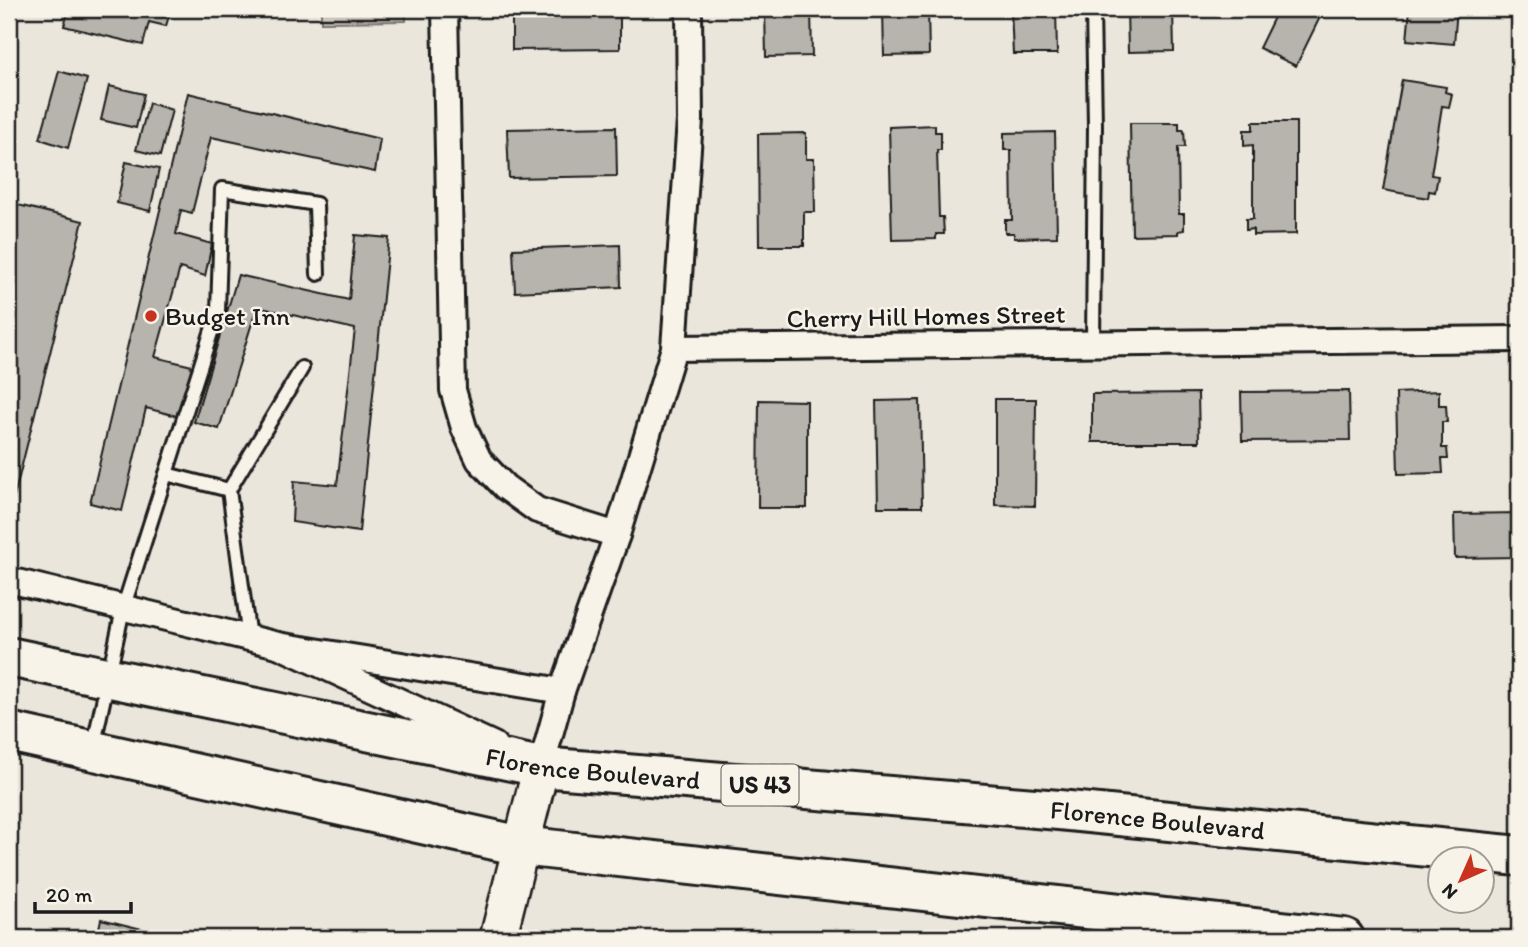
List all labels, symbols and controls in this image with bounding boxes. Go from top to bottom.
street label: Cherry Hill Homes Street [786,298,1066,334]
place label: Budget Inn [165,300,290,332]
marker: Budget Inn [143,308,159,324]
street label: Florence Boulevard [483,740,701,796]
road number: US 43 [722,764,798,806]
street label: Florence Boulevard [1049,793,1266,847]
north arrow [1426,846,1496,916]
scale bar [35,870,131,914]
text: N [1437,879,1462,904]
text: 20 m [46,882,93,907]

